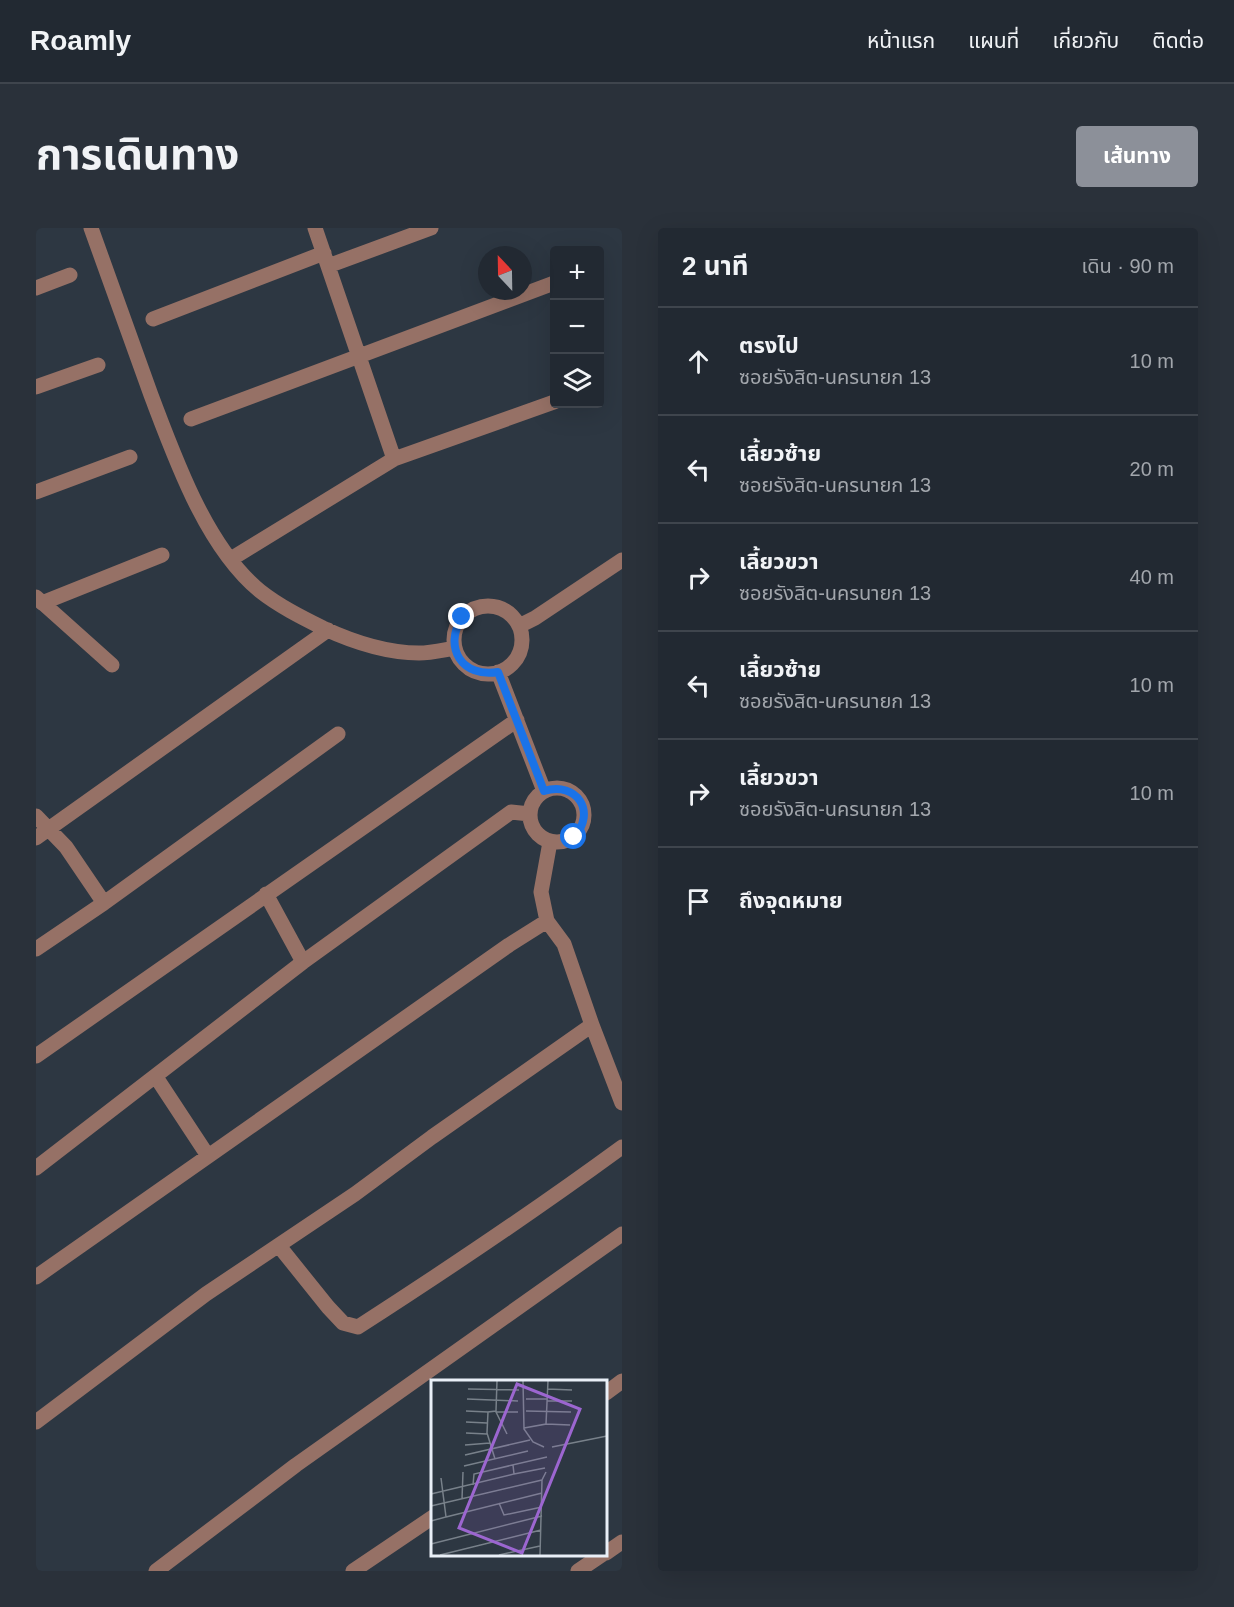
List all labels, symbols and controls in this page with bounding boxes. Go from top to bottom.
text: Roamly [30,25,131,56]
text: หน้าแรก [867,29,935,52]
text: แผนที่ [968,29,1019,52]
text: เกี่ยวกับ [1052,29,1119,52]
text: ติดต่อ [1152,29,1204,52]
button: เส้นทาง [1076,126,1198,187]
text: การเดินทาง [36,131,239,178]
north arrow [478,246,532,300]
map controls [550,246,604,408]
button: + [550,246,604,300]
text: 2 นาที [682,251,749,281]
text: เดิน · 90 m [1081,255,1174,277]
button: − [550,300,604,354]
text: ตรงไป [739,333,799,358]
icon: ahead [682,345,715,378]
text: 10 m [1130,350,1174,372]
button: layers [550,354,604,408]
text: ซอยรังสิต-นครนายก 13 [739,366,931,388]
text: เลี้ยวซ้าย [739,441,821,466]
icon: left [682,453,715,486]
text: 20 m [1130,458,1174,480]
text: ซอยรังสิต-นครนายก 13 [739,474,931,496]
text: เลี้ยวขวา [739,549,819,574]
icon: right [682,561,715,594]
text: 40 m [1130,566,1174,588]
text: ซอยรังสิต-นครนายก 13 [739,582,931,604]
route end [448,603,474,629]
text: เลี้ยวซ้าย [739,657,821,682]
icon: left [682,669,715,702]
text: 10 m [1130,674,1174,696]
text: ซอยรังสิต-นครนายก 13 [739,690,931,712]
text: เลี้ยวขวา [739,765,819,790]
icon: right [682,777,715,810]
text: 10 m [1130,782,1174,804]
text: ซอยรังสิต-นครนายก 13 [739,798,931,820]
route start [560,823,586,849]
icon: arrive [682,885,715,918]
text: ถึงจุดหมาย [739,888,843,913]
inset map [431,1380,607,1556]

